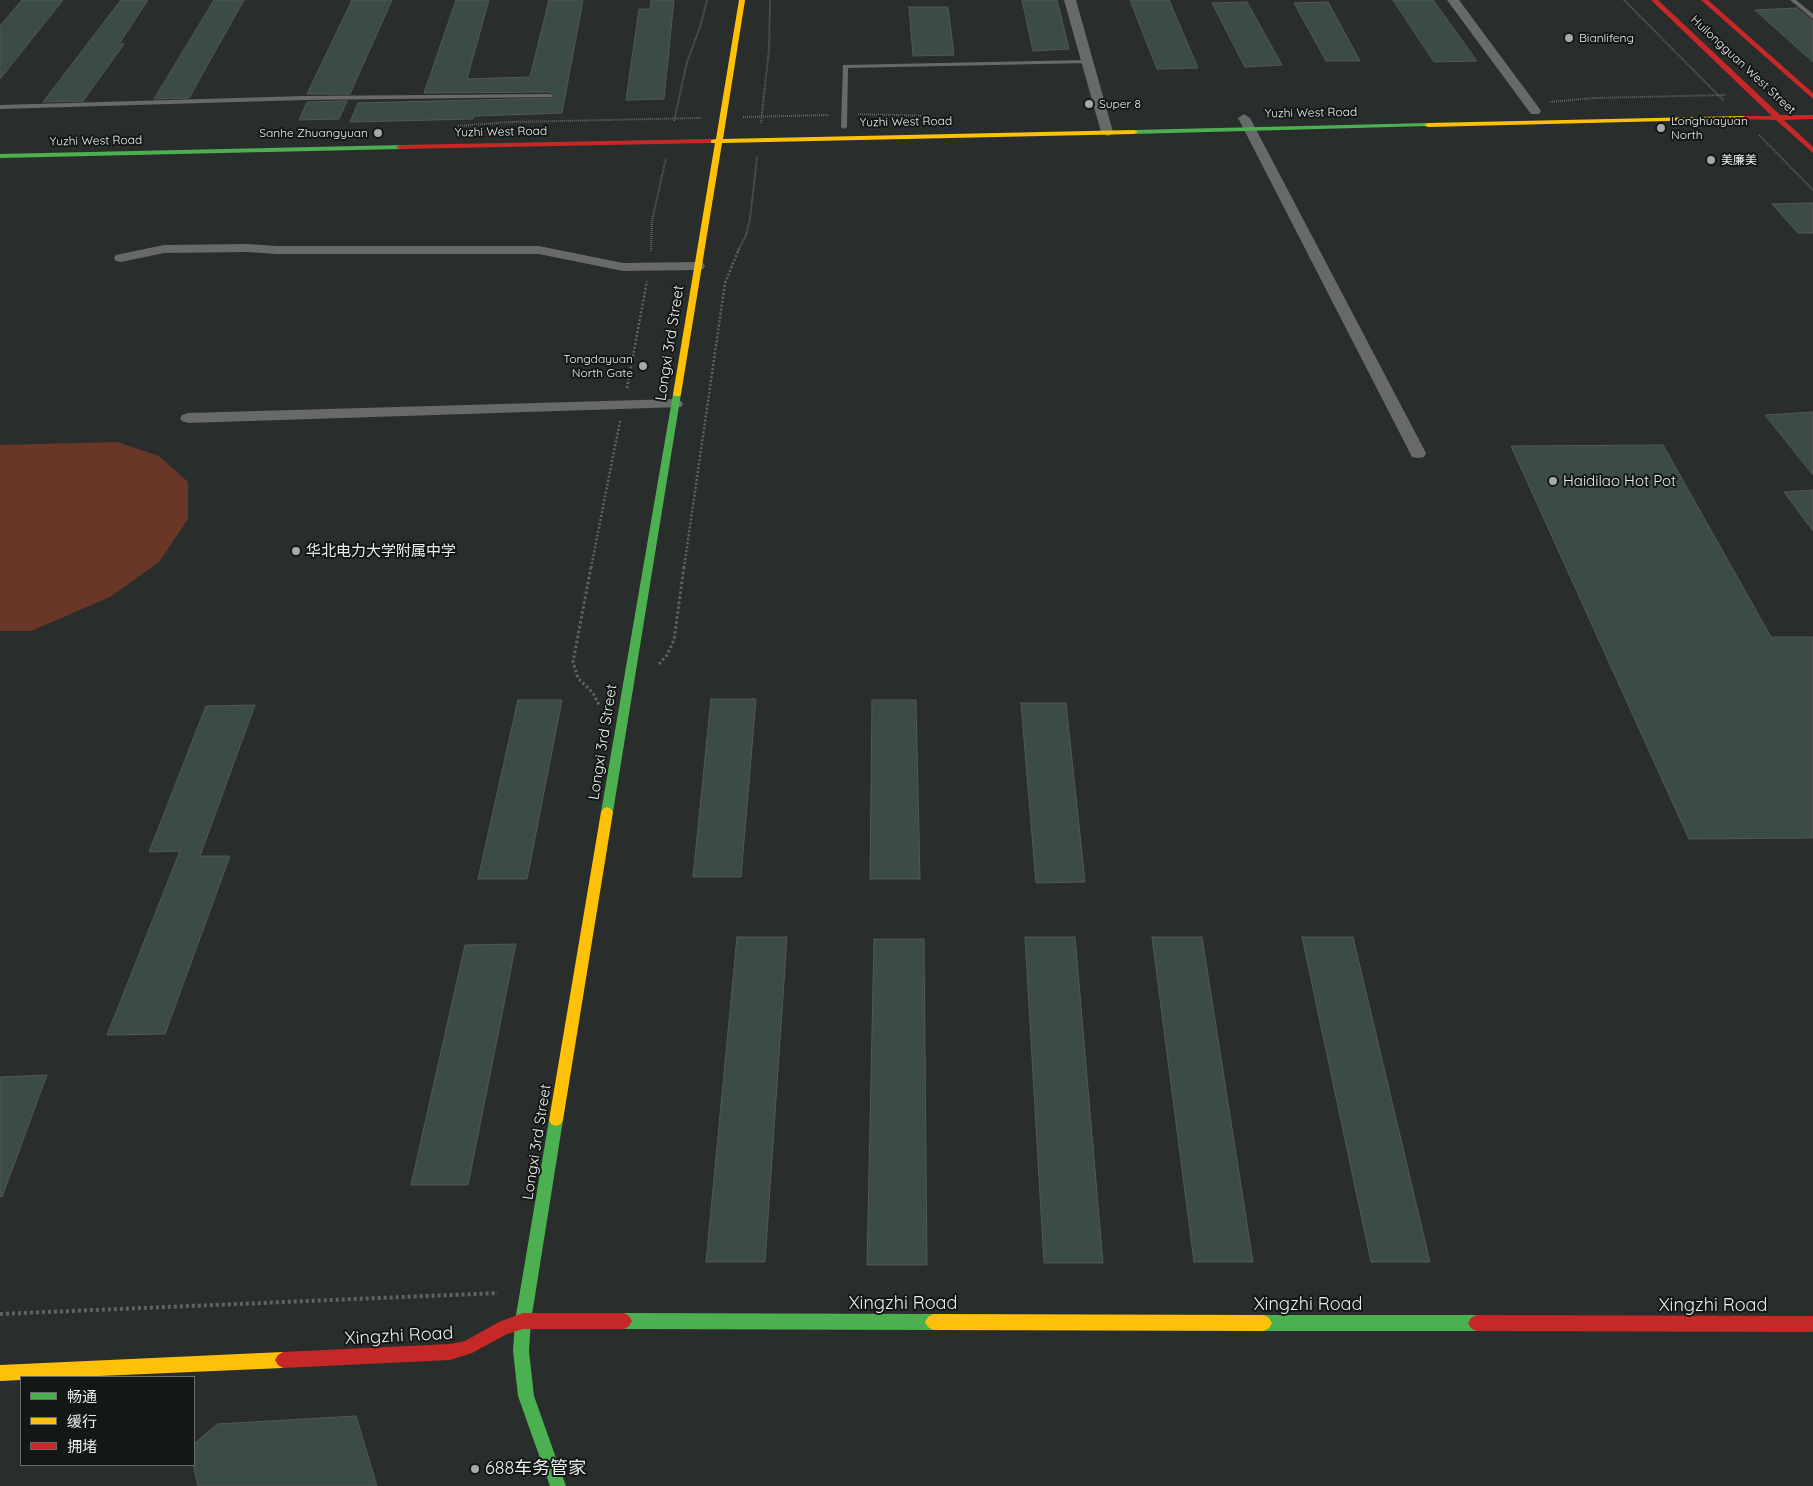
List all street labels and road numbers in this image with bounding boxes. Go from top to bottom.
street label: Huilongguan West Street [1688,13,1798,117]
street label: Yuzhi West Road [1265,105,1357,121]
street label: Yuzhi West Road [860,114,952,130]
street label: Yuzhi West Road [455,124,547,140]
street label: Yuzhi West Road [50,133,142,149]
street label: Longxi 3rd Street [652,284,688,402]
street label: Longxi 3rd Street [585,683,621,801]
street label: Longxi 3rd Street [519,1083,555,1201]
street label: Xingzhi Road [849,1293,957,1315]
street label: Xingzhi Road [1254,1294,1362,1316]
street label: Xingzhi Road [1659,1295,1767,1317]
street label: Xingzhi Road [344,1322,454,1350]

